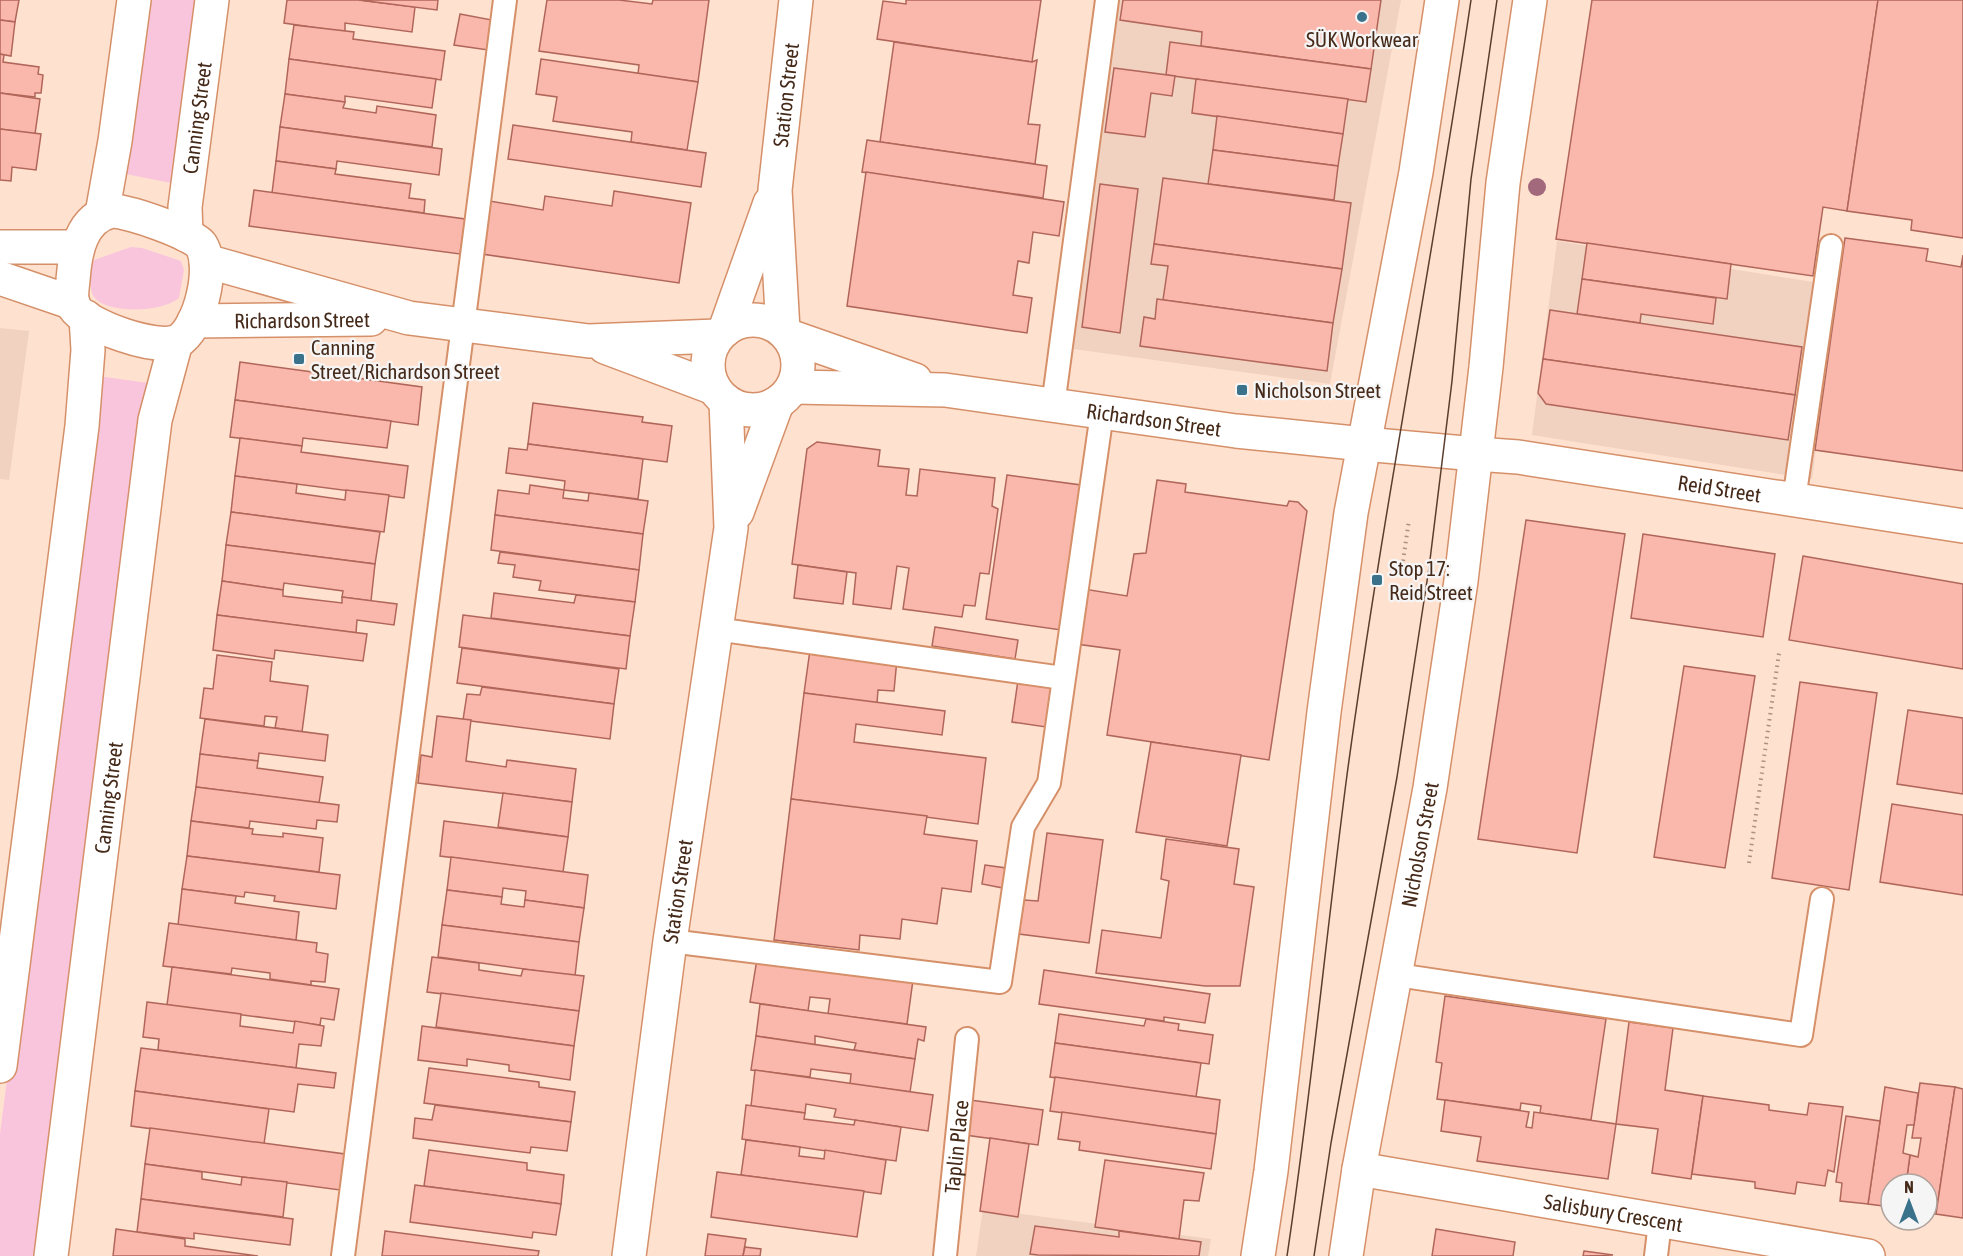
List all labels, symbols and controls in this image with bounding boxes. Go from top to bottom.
marker: SÜK Workwear [1355,10,1369,24]
place label: SÜK Workwear [1306,27,1419,51]
street label: Station Street [768,41,803,148]
street label: Canning Street [177,60,216,175]
street label: Richardson Street [234,307,370,333]
place label: Canning Street/Richardson Street [311,335,500,383]
marker: Canning Street/Richardson Street [292,352,306,366]
place label: Nicholson Street [1254,378,1381,402]
marker: Nicholson Street [1235,383,1249,397]
street label: Richardson Street [1085,398,1223,441]
street label: Reid Street [1676,470,1763,507]
place label: Stop 17: Reid Street [1389,556,1473,604]
marker: Stop 17: Reid Street [1370,573,1384,587]
street label: Canning Street [89,740,127,855]
street label: Nicholson Street [1396,780,1443,909]
street label: Station Street [658,838,697,945]
street label: Taplin Place [939,1099,973,1195]
north arrow [1879,1172,1939,1232]
text: N [1904,1178,1914,1196]
street label: Salisbury Crescent [1542,1189,1685,1236]

